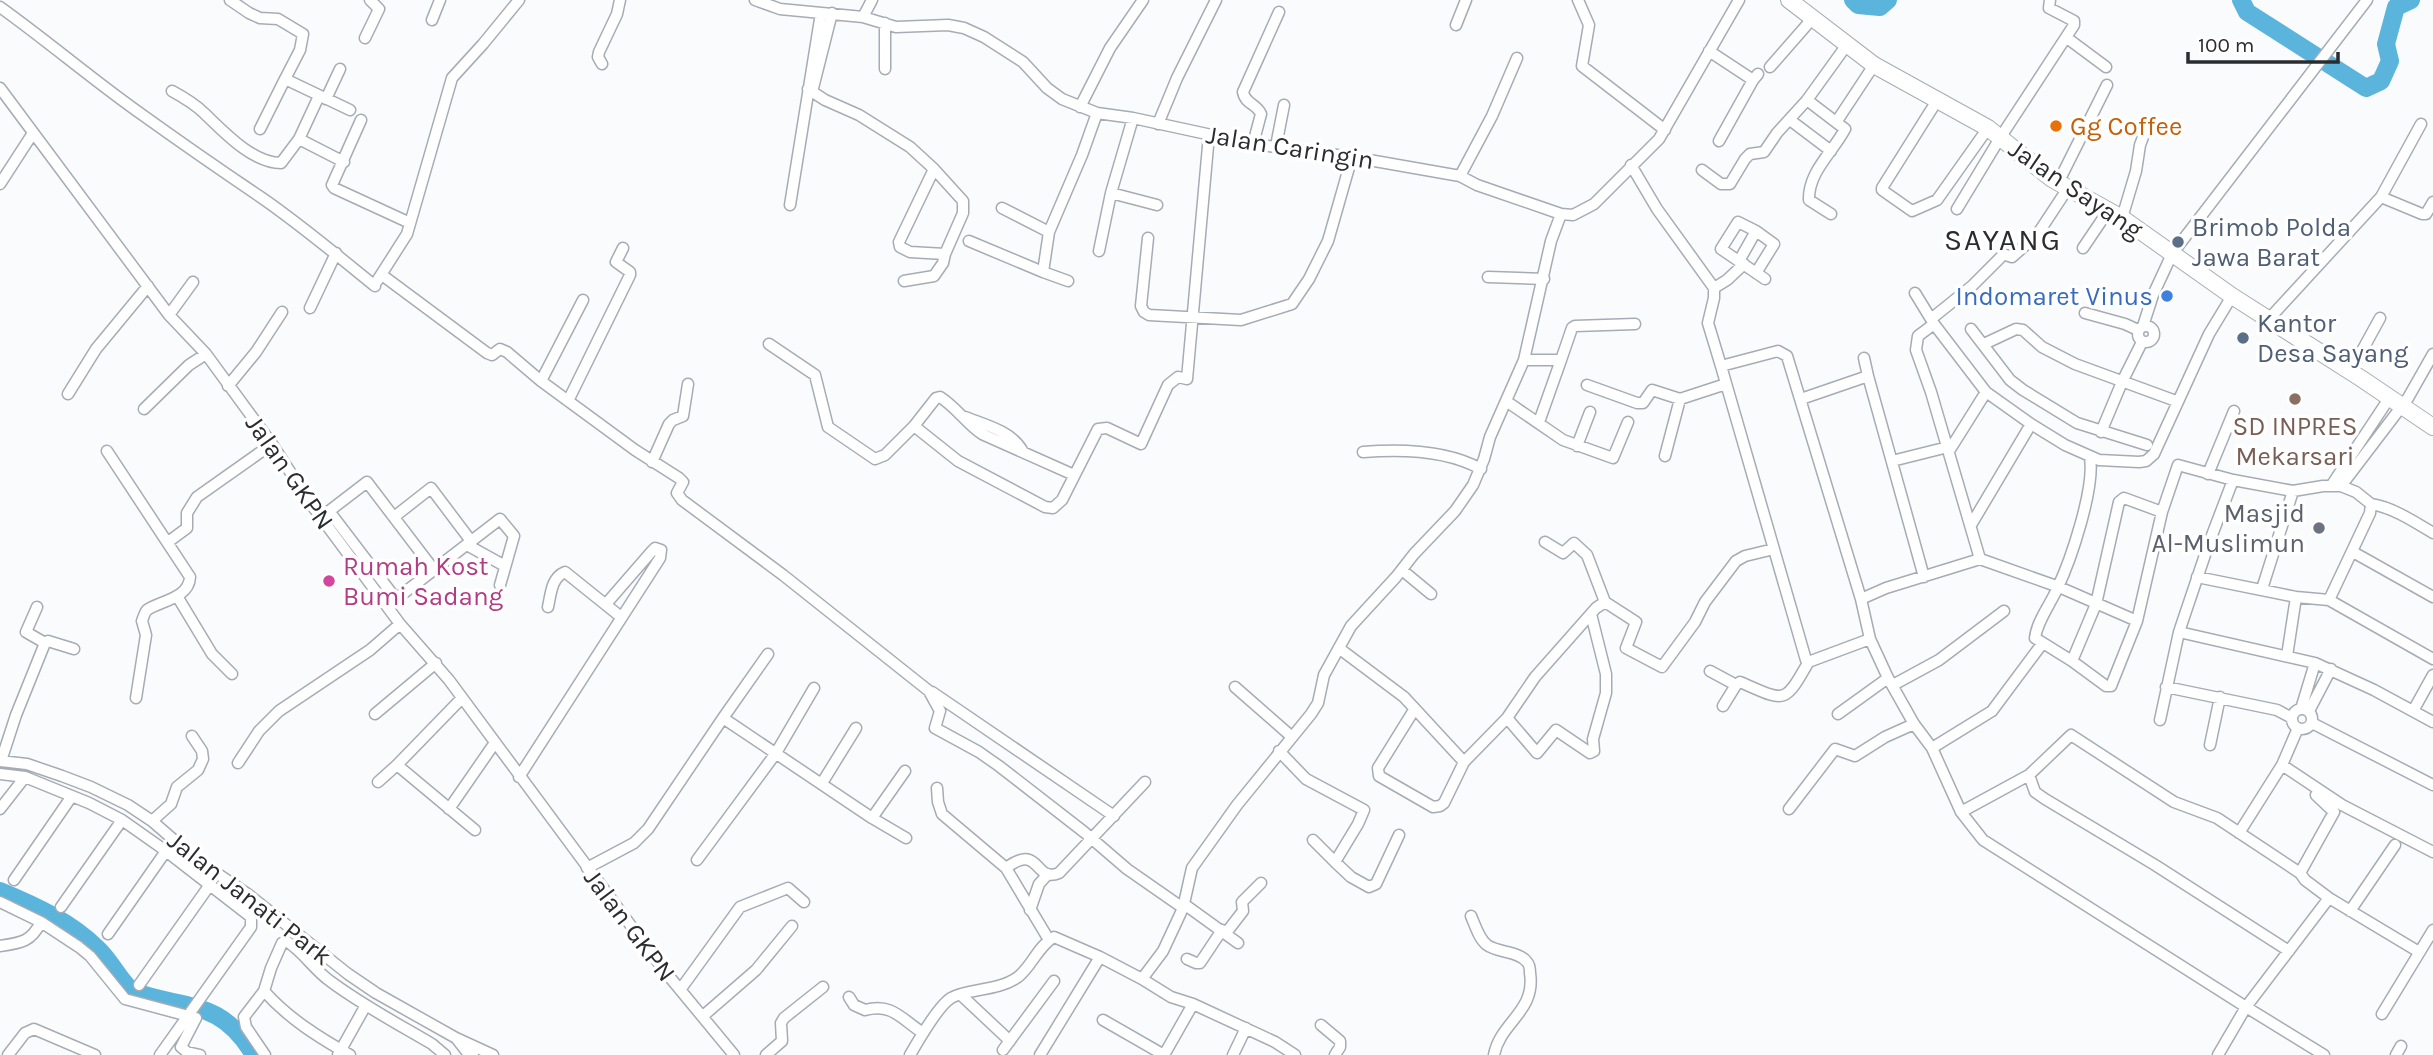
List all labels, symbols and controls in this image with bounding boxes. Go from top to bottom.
scale bar [2188,21,2338,65]
text: 100 m [2198,33,2255,57]
place label: Gg Coffee [2070,111,2182,142]
marker: Gg Coffee [2048,118,2064,134]
street label: Jalan Caringin [1204,119,1376,176]
street label: Jalan Sayang [2003,133,2149,246]
place label: Brimob Polda Jawa Barat [2192,212,2351,273]
district label: SAYANG [1944,222,2062,258]
marker: Brimob Polda Jawa Barat [2170,234,2186,250]
place label: Indomaret Vinus [1956,281,2153,312]
marker: Indomaret Vinus [2159,288,2175,304]
place label: Kantor Desa Sayang [2257,308,2409,369]
marker: Kantor Desa Sayang [2235,330,2251,346]
marker: SD INPRES Mekarsari [2287,391,2303,407]
street label: Jalan GKPN [239,409,340,536]
place label: SD INPRES Mekarsari [2233,411,2357,472]
place label: Masjid Al-Muslimun [2152,498,2305,559]
marker: Masjid Al-Muslimun [2311,520,2327,536]
place label: Rumah Kost Bumi Sadang [343,551,504,612]
marker: Rumah Kost Bumi Sadang [321,573,337,589]
street label: Jalan Janati Park [162,825,338,972]
street label: Jalan GKPN [577,863,682,988]

